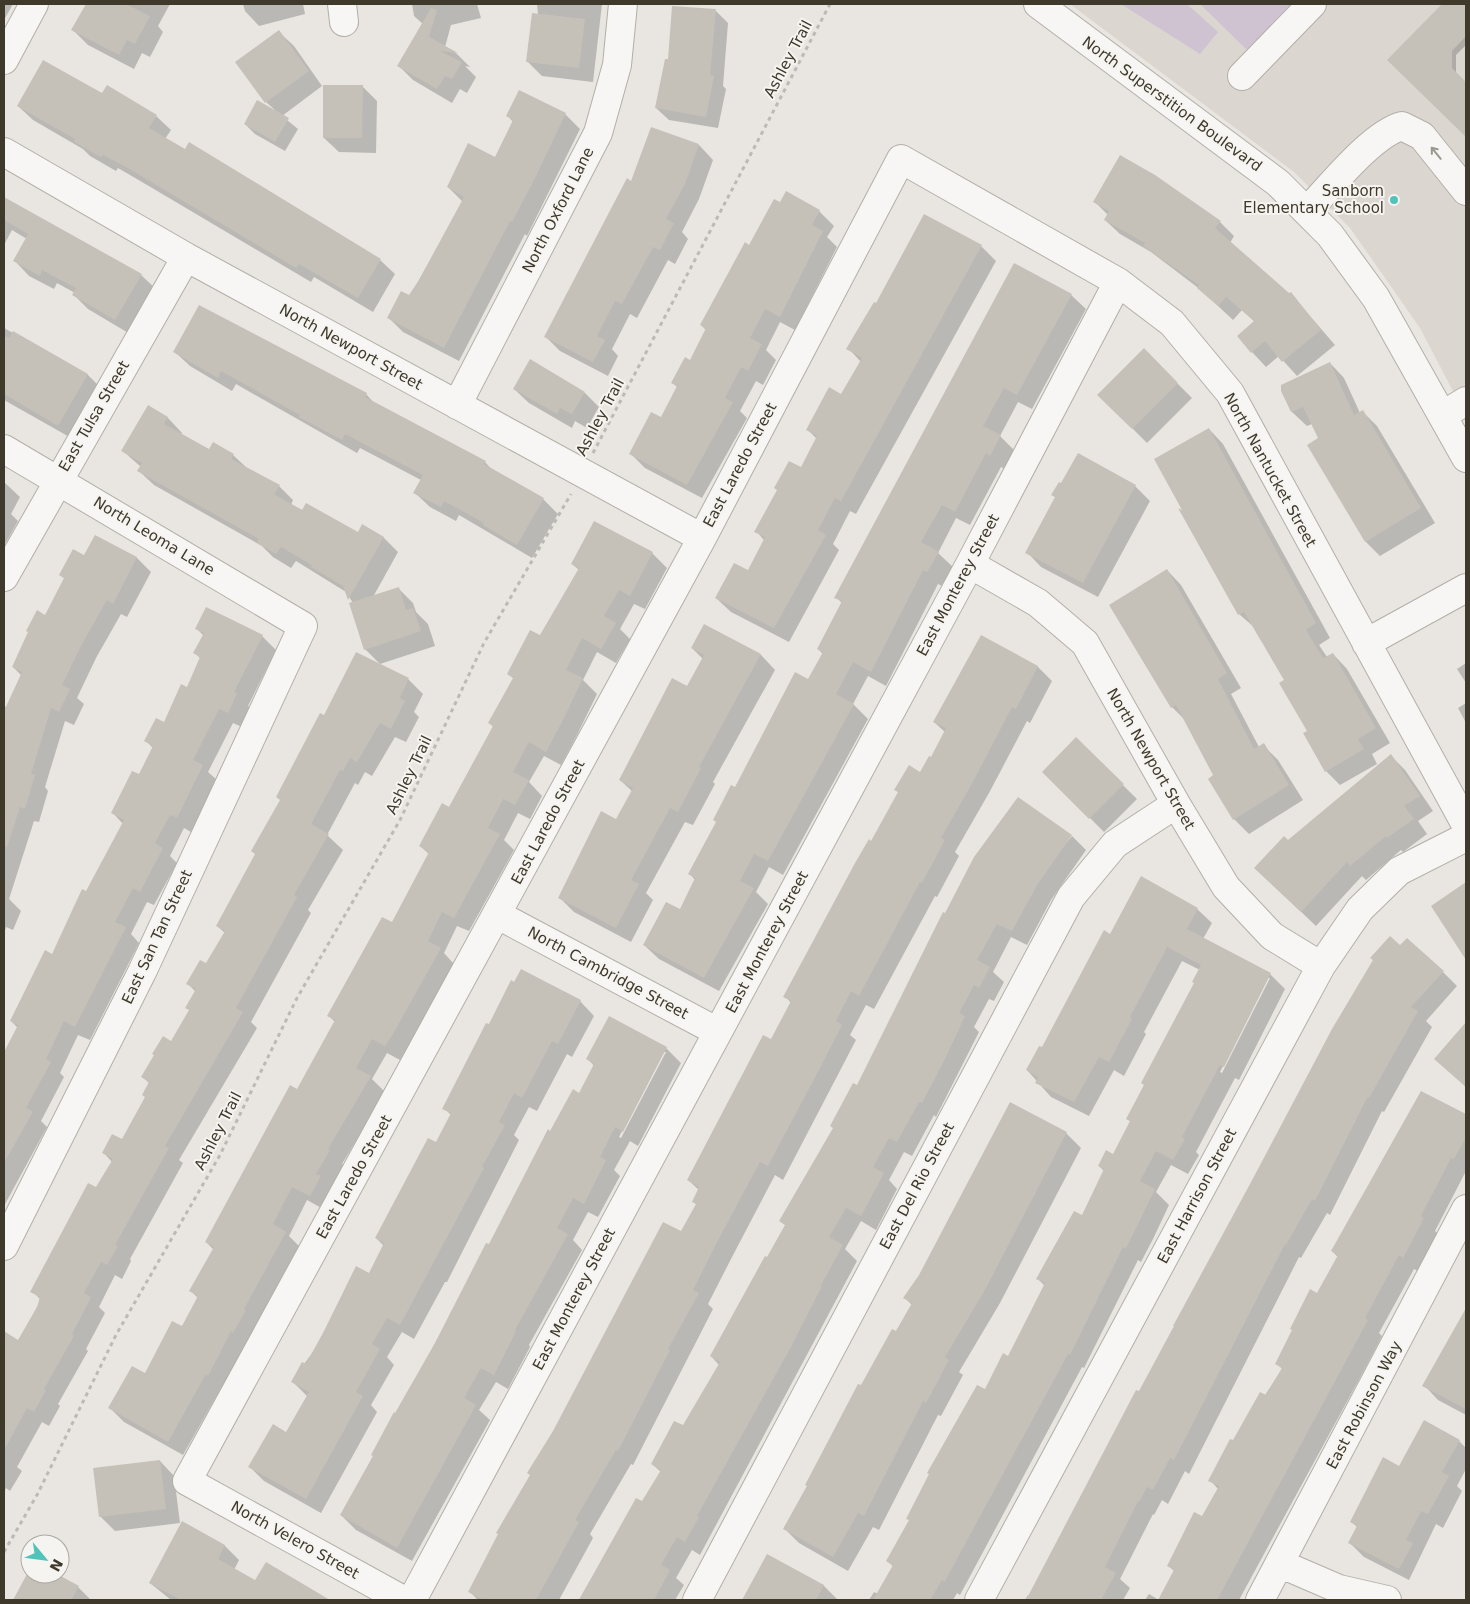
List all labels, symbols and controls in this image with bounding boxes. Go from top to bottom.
street label: Ashley Trail [760,17,816,101]
street label: North Superstition Boulevard [1079,33,1265,175]
street label: North Oxford Lane [519,144,597,276]
one-way arrow [1430,147,1441,160]
place label: Sanborn Elementary School [1243,182,1384,217]
marker: Sanborn Elementary School [1388,194,1400,206]
street label: North Newport Street [276,300,426,394]
street label: East Tulsa Street [55,357,133,475]
street label: Ashley Trail [572,375,628,459]
street label: North Nantucket Street [1220,390,1320,551]
street label: East Laredo Street [699,399,781,531]
street label: North Leoma Lane [90,493,218,579]
street label: East Monterey Street [913,511,1003,659]
street label: North Newport Street [1103,685,1199,833]
street label: Ashley Trail [382,733,436,817]
street label: East Laredo Street [507,756,589,888]
street label: East San Tan Street [118,867,196,1007]
street label: East Monterey Street [722,868,812,1016]
street label: North Cambridge Street [525,923,692,1023]
street label: Ashley Trail [191,1089,245,1173]
street label: East Laredo Street [312,1112,396,1242]
street label: East Del Rio Street [876,1119,958,1252]
street label: East Harrison Street [1154,1125,1240,1267]
street label: East Monterey Street [529,1225,619,1373]
street label: East Robinson Way [1323,1338,1405,1472]
street label: North Velero Street [228,1497,362,1583]
north arrow [20,1534,70,1584]
text: N [47,1556,66,1574]

